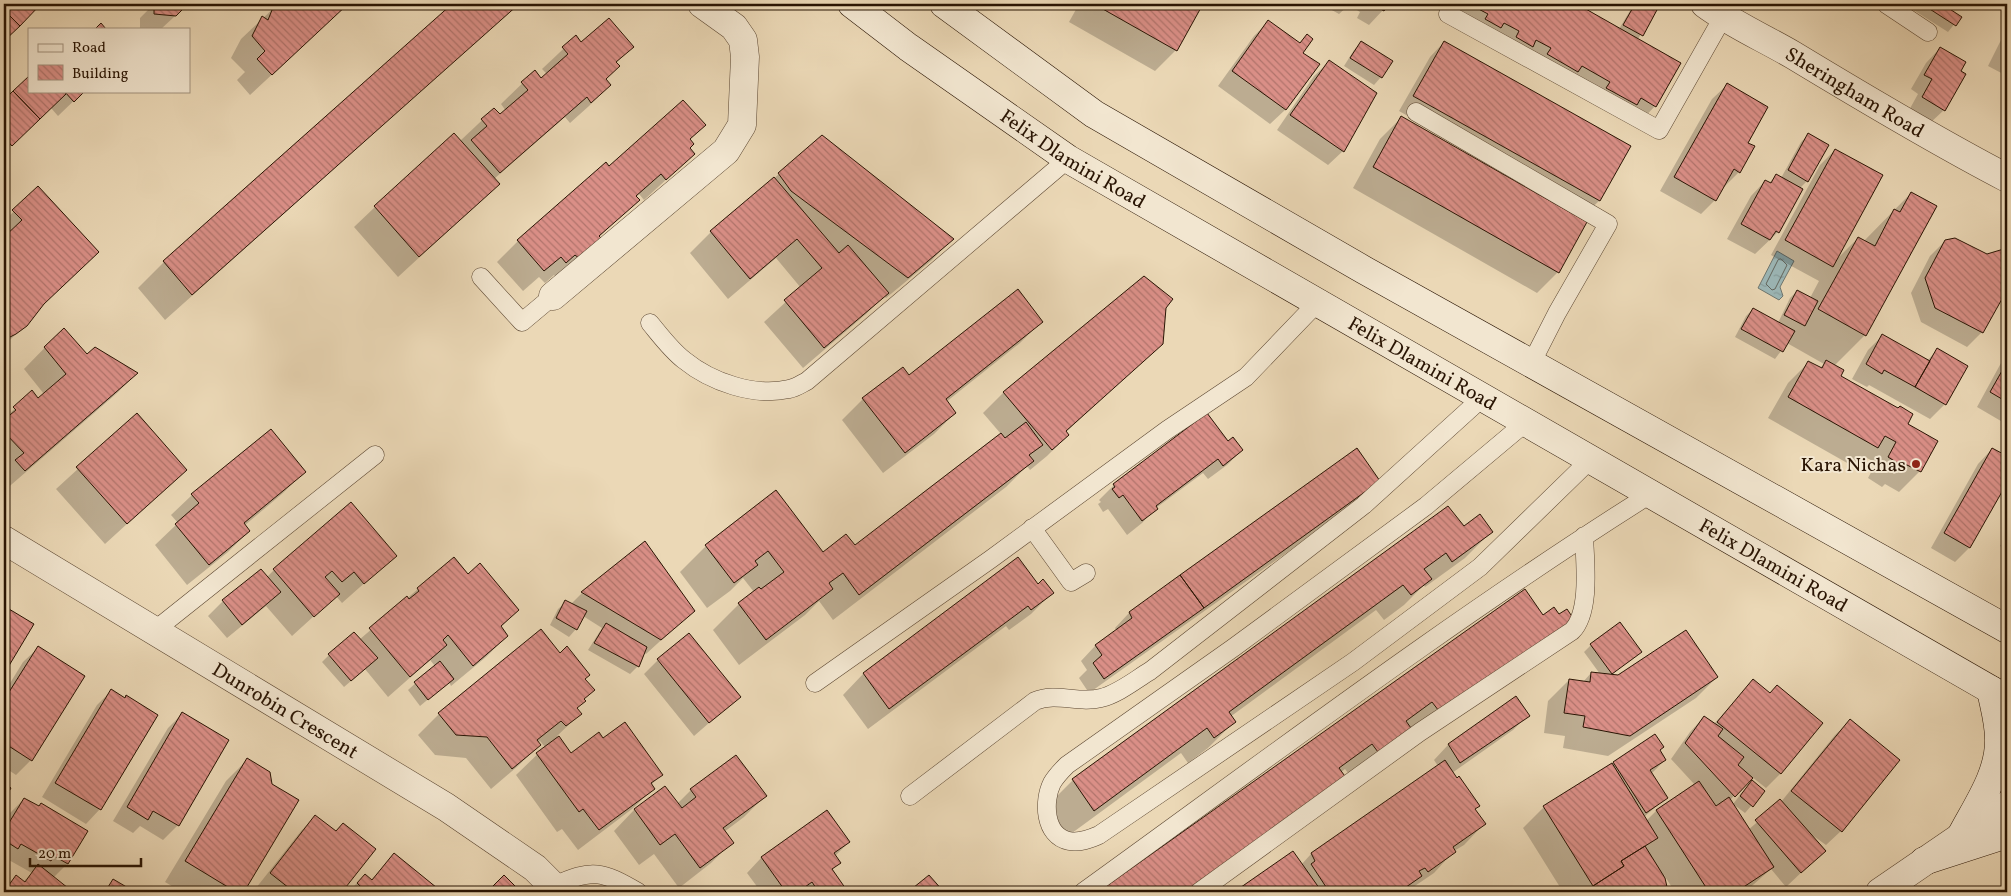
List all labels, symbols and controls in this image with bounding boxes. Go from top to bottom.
legend [28,28,190,92]
text: Road [72,38,106,59]
street label: Sheringham Road [1779,41,1929,146]
text: Building [72,64,129,85]
street label: Felix Dlamini Road [994,103,1150,217]
street label: Felix Dlamini Road [1342,311,1501,419]
place label: Kara Nichas [1800,452,1906,480]
marker: Kara Nichas [1910,458,1922,470]
street label: Felix Dlamini Road [1693,513,1852,620]
street label: Dunrobin Crescent [206,657,363,767]
scale bar [30,836,141,868]
text: 20 m [38,844,71,865]

